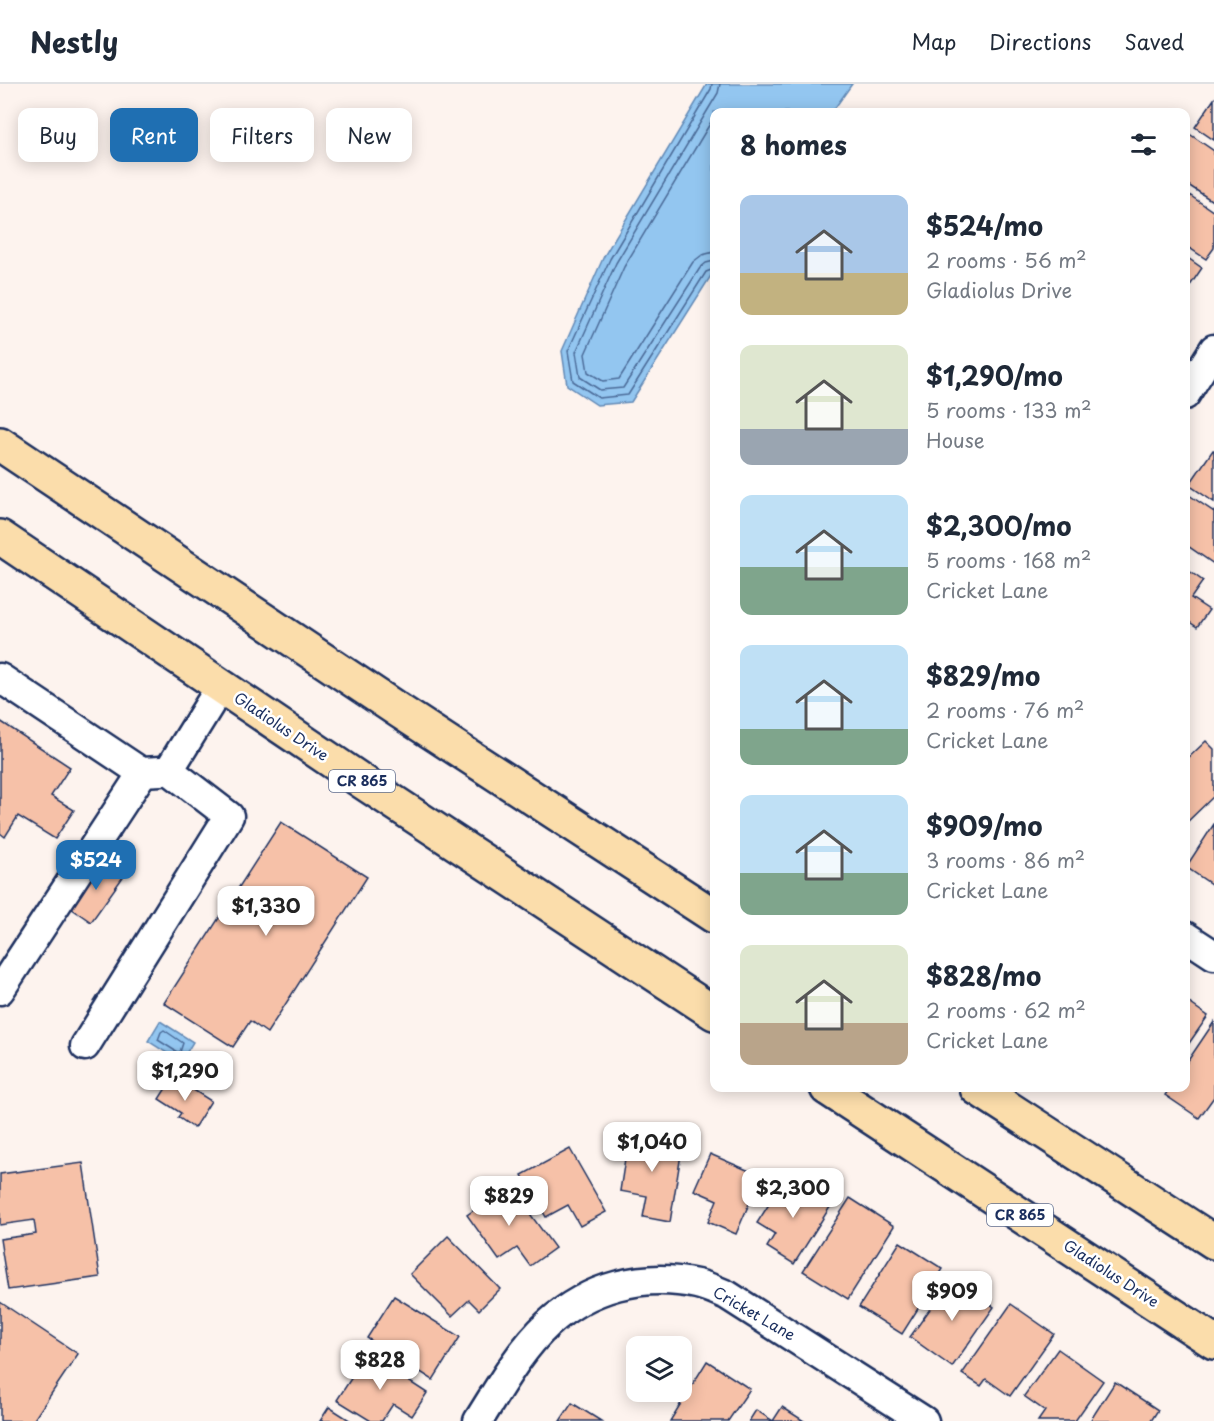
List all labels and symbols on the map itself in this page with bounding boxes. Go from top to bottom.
street label: Gladiolus Drive [230,686,334,766]
road number: CR 865 [329,770,395,792]
pin: $524 [60,840,132,891]
pin: $1,330 [217,886,315,937]
pin: $1,290 [136,1051,234,1102]
pin: $1,040 [603,1122,701,1173]
pin: $2,300 [744,1168,842,1219]
pin: $829 [473,1176,545,1227]
road number: CR 865 [987,1204,1053,1226]
street label: Gladiolus Drive [1060,1233,1164,1312]
pin: $909 [916,1271,988,1322]
street label: Cricket Lane [709,1280,800,1346]
pin: $828 [344,1340,416,1391]

